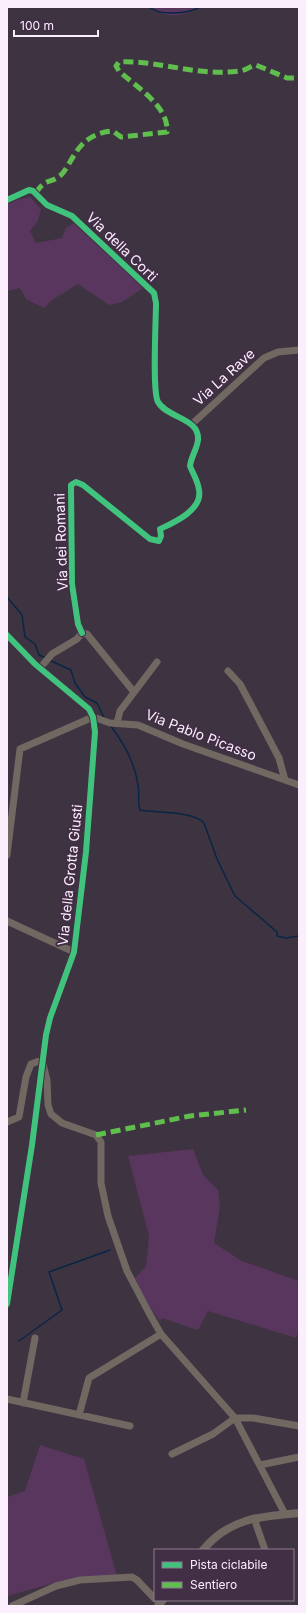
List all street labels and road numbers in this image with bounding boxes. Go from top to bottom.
street label: Via della Corti [83,208,161,285]
street label: Via La Rave [189,345,258,409]
street label: Via dei Romani [50,493,71,591]
street label: Via Pablo Picasso [143,706,259,764]
street label: Via della Grotta Giusti [54,803,85,947]

